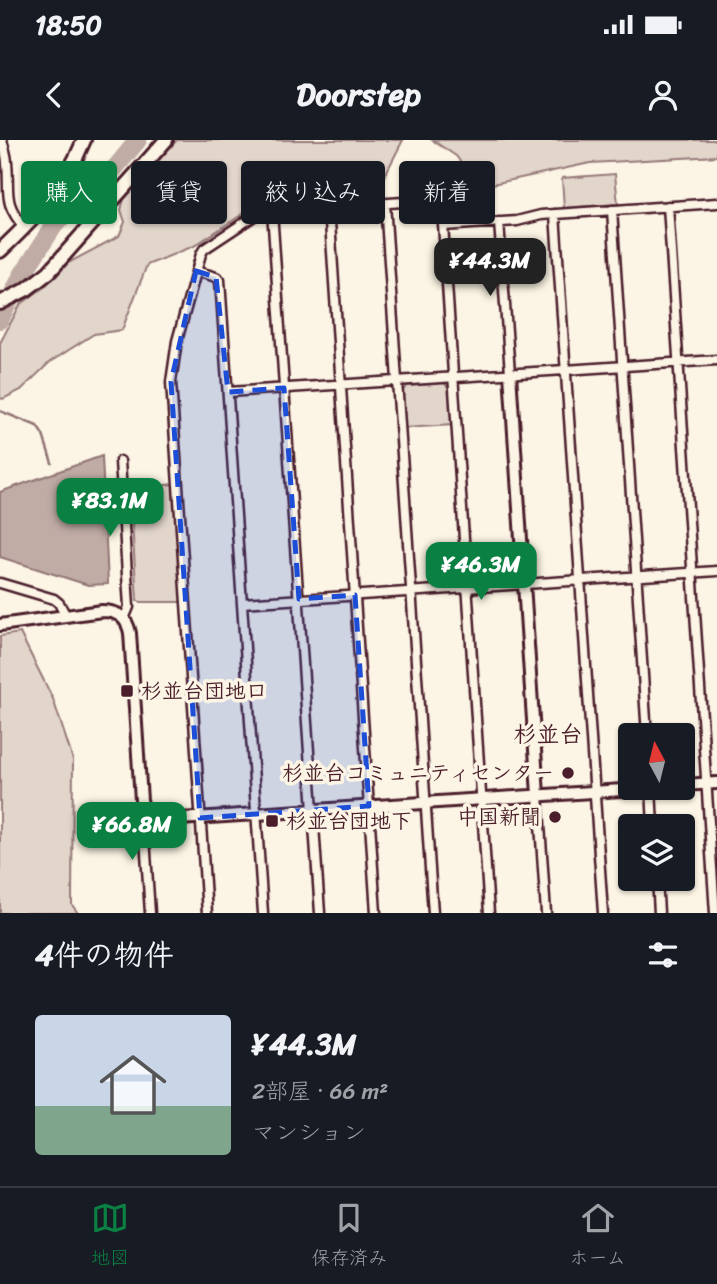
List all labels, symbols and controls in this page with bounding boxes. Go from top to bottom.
text: 18:50 [35,2,102,48]
text: Doorstep [296,66,421,123]
icon: back [35,76,73,114]
icon: person [644,76,682,114]
chip: 購入 [21,161,117,224]
chip: 賃貸 [131,161,227,224]
chip: 絞り込み [241,161,385,224]
chip: 新着 [399,161,495,224]
pin: ¥44.3M [433,239,547,298]
text: ¥44.3M [450,240,530,281]
pin: ¥83.1M [53,478,167,538]
text: ¥83.1M [73,480,147,521]
pin: ¥46.3M [424,542,538,602]
text: ¥46.3M [442,544,520,585]
place label: 杉並台団地口 [141,672,267,710]
marker: 杉並台団地口 [119,683,135,699]
district label: 杉並台 [514,714,583,755]
north arrow [618,723,695,800]
map controls [618,723,695,891]
place label: 杉並台コミュニティセンター [282,754,554,792]
marker: 杉並台コミュニティセンター [560,765,576,781]
place label: 中国新聞 [457,798,541,836]
pin: ¥66.8M [75,802,189,862]
place label: 杉並台団地下 [286,802,412,840]
text: ¥66.8M [93,804,171,845]
marker: 中国新聞 [547,809,563,825]
marker: 杉並台団地下 [264,813,280,829]
button: layers [618,814,695,891]
text: 4件の物件 [35,928,174,982]
icon: filters [644,936,682,974]
text: ¥44.3M [252,1017,356,1071]
icon: home [91,1043,175,1127]
text: 2部屋 · 66 m² [252,1071,388,1112]
text: マンション [252,1112,366,1153]
tab: 地図 [91,1199,129,1274]
tab: 保存済み [311,1199,387,1274]
tab: ホーム [570,1199,626,1274]

